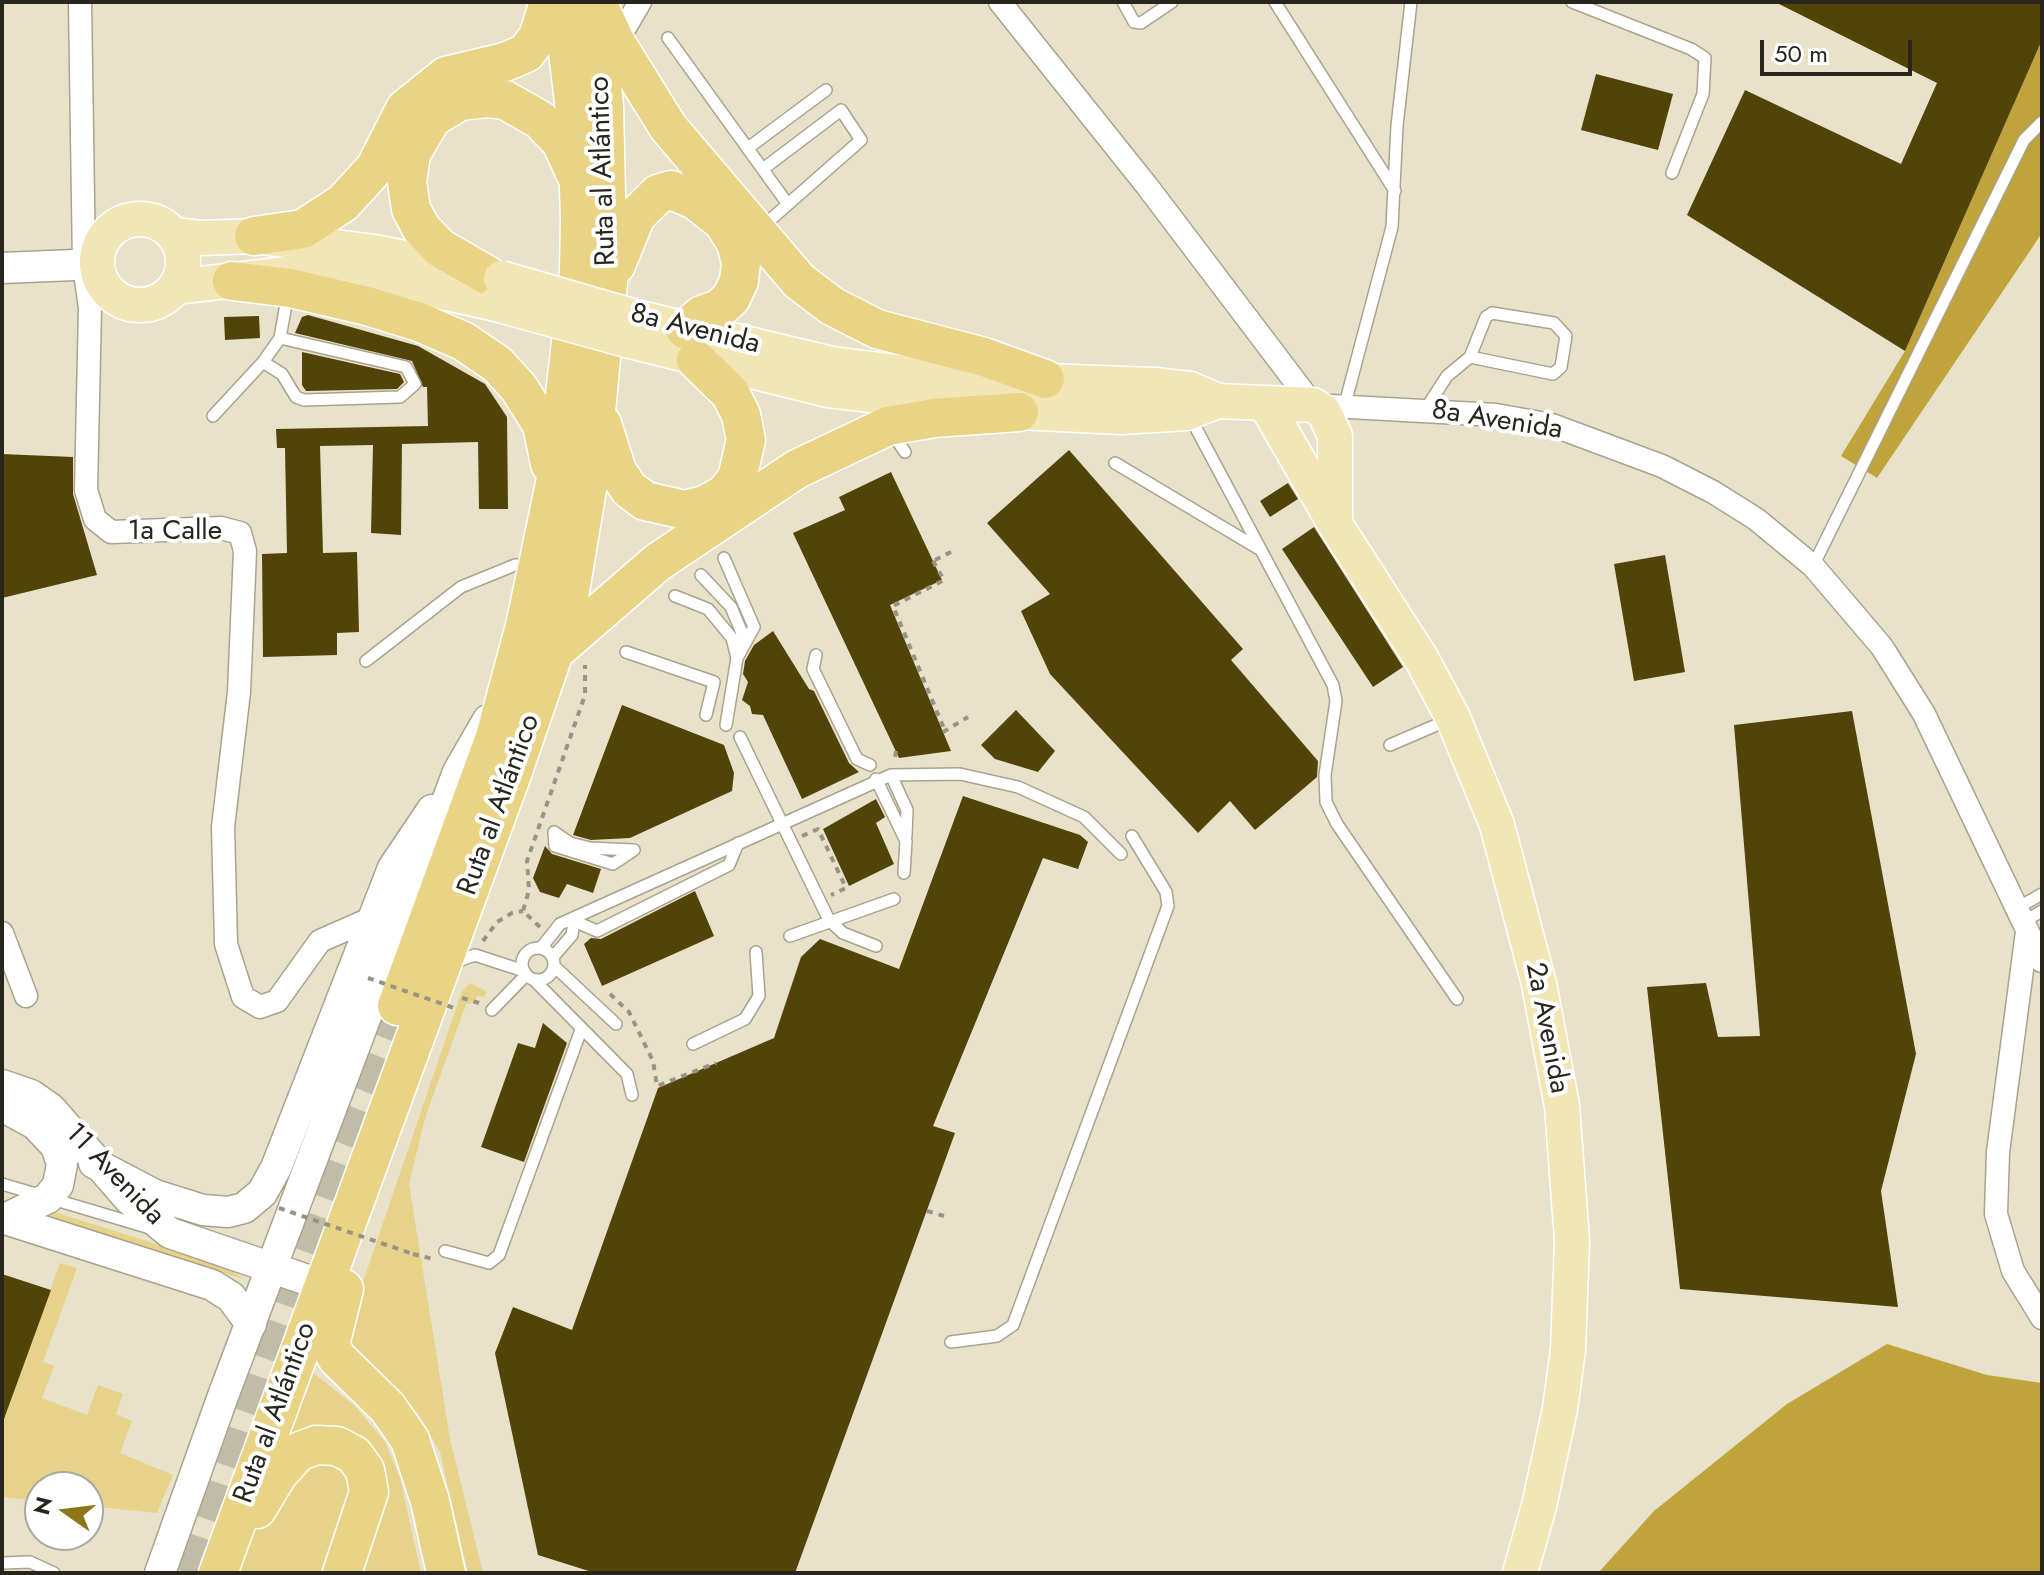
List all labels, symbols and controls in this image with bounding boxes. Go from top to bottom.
scale bar [1764,24,1916,74]
text: 50 m [1774,36,1828,71]
street label: Ruta al Atlántico [584,76,624,266]
street label: 8a Avenida [627,298,763,362]
street label: 8a Avenida [1429,394,1565,448]
street label: 1a Calle [128,515,222,549]
street label: Ruta al Atlántico [452,710,548,900]
street label: 2a Avenida [1517,960,1575,1096]
street label: 11 Avenida [57,1117,171,1233]
street label: Ruta al Atlántico [228,1318,324,1508]
north arrow [24,1471,104,1551]
text: N [25,1493,60,1518]

